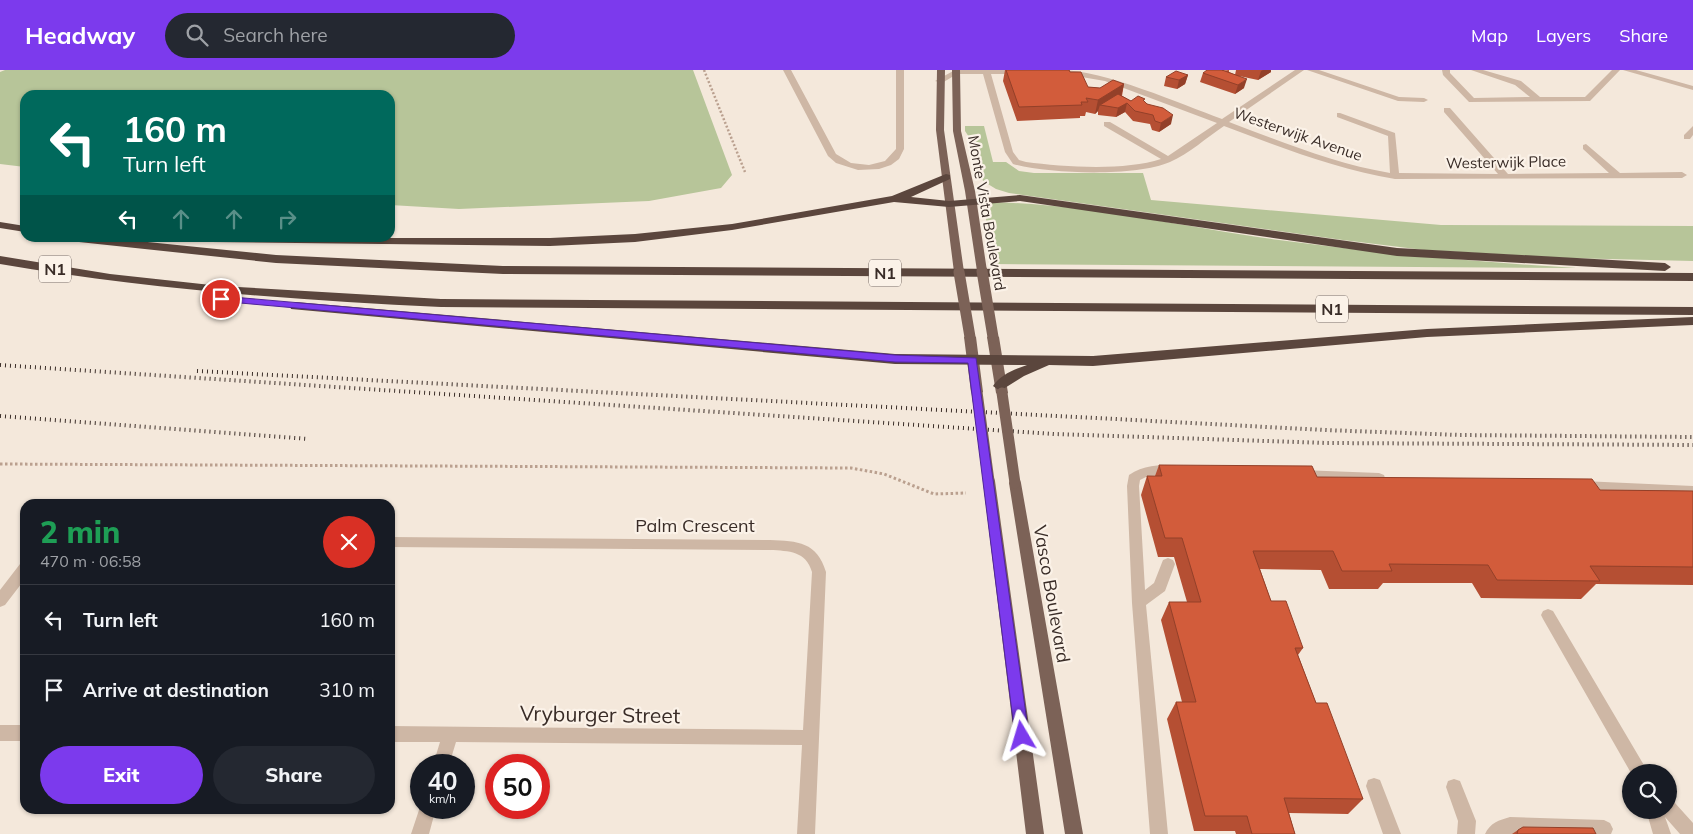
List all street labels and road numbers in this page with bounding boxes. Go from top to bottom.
street label: Westerwijk Avenue [1231,103,1365,165]
street label: Monte Vista Boulevard [964,134,1010,292]
street label: Westerwijk Place [1446,151,1566,173]
road number: N1 [39,255,71,282]
road number: N1 [869,260,901,287]
road number: N1 [1316,295,1348,322]
street label: Palm Crescent [635,514,755,537]
street label: Vasco Boulevard [1029,523,1075,665]
street label: Vryburger Street [520,700,680,728]

